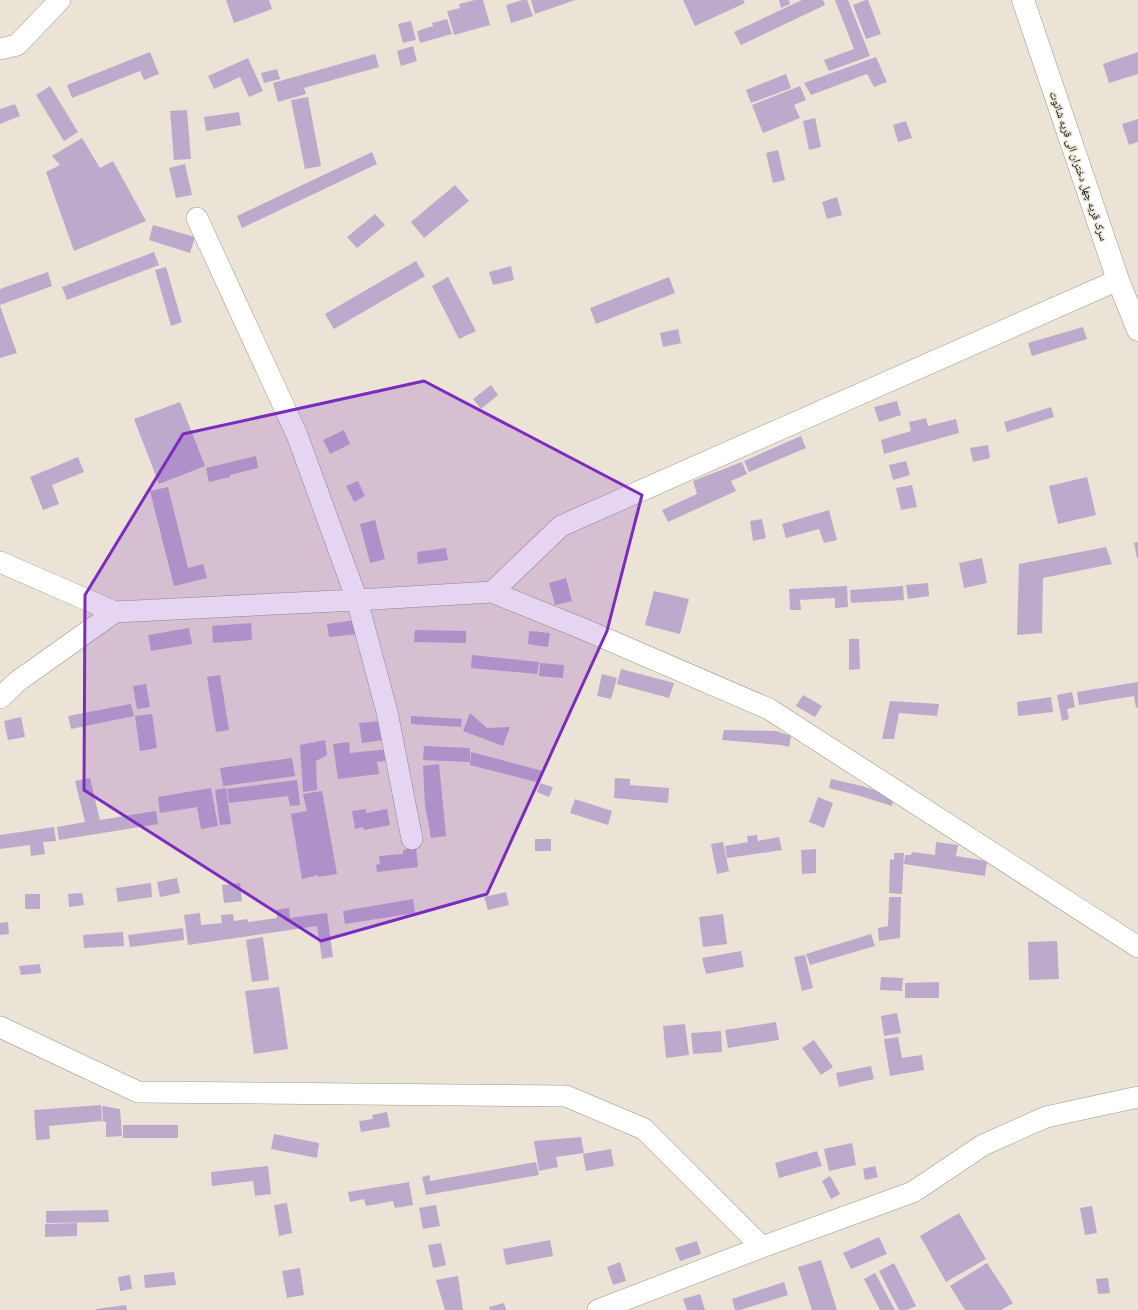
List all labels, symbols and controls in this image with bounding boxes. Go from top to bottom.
street label: سرک قریه چهل دختران الی قریه شاتوت [1047,90,1110,243]

